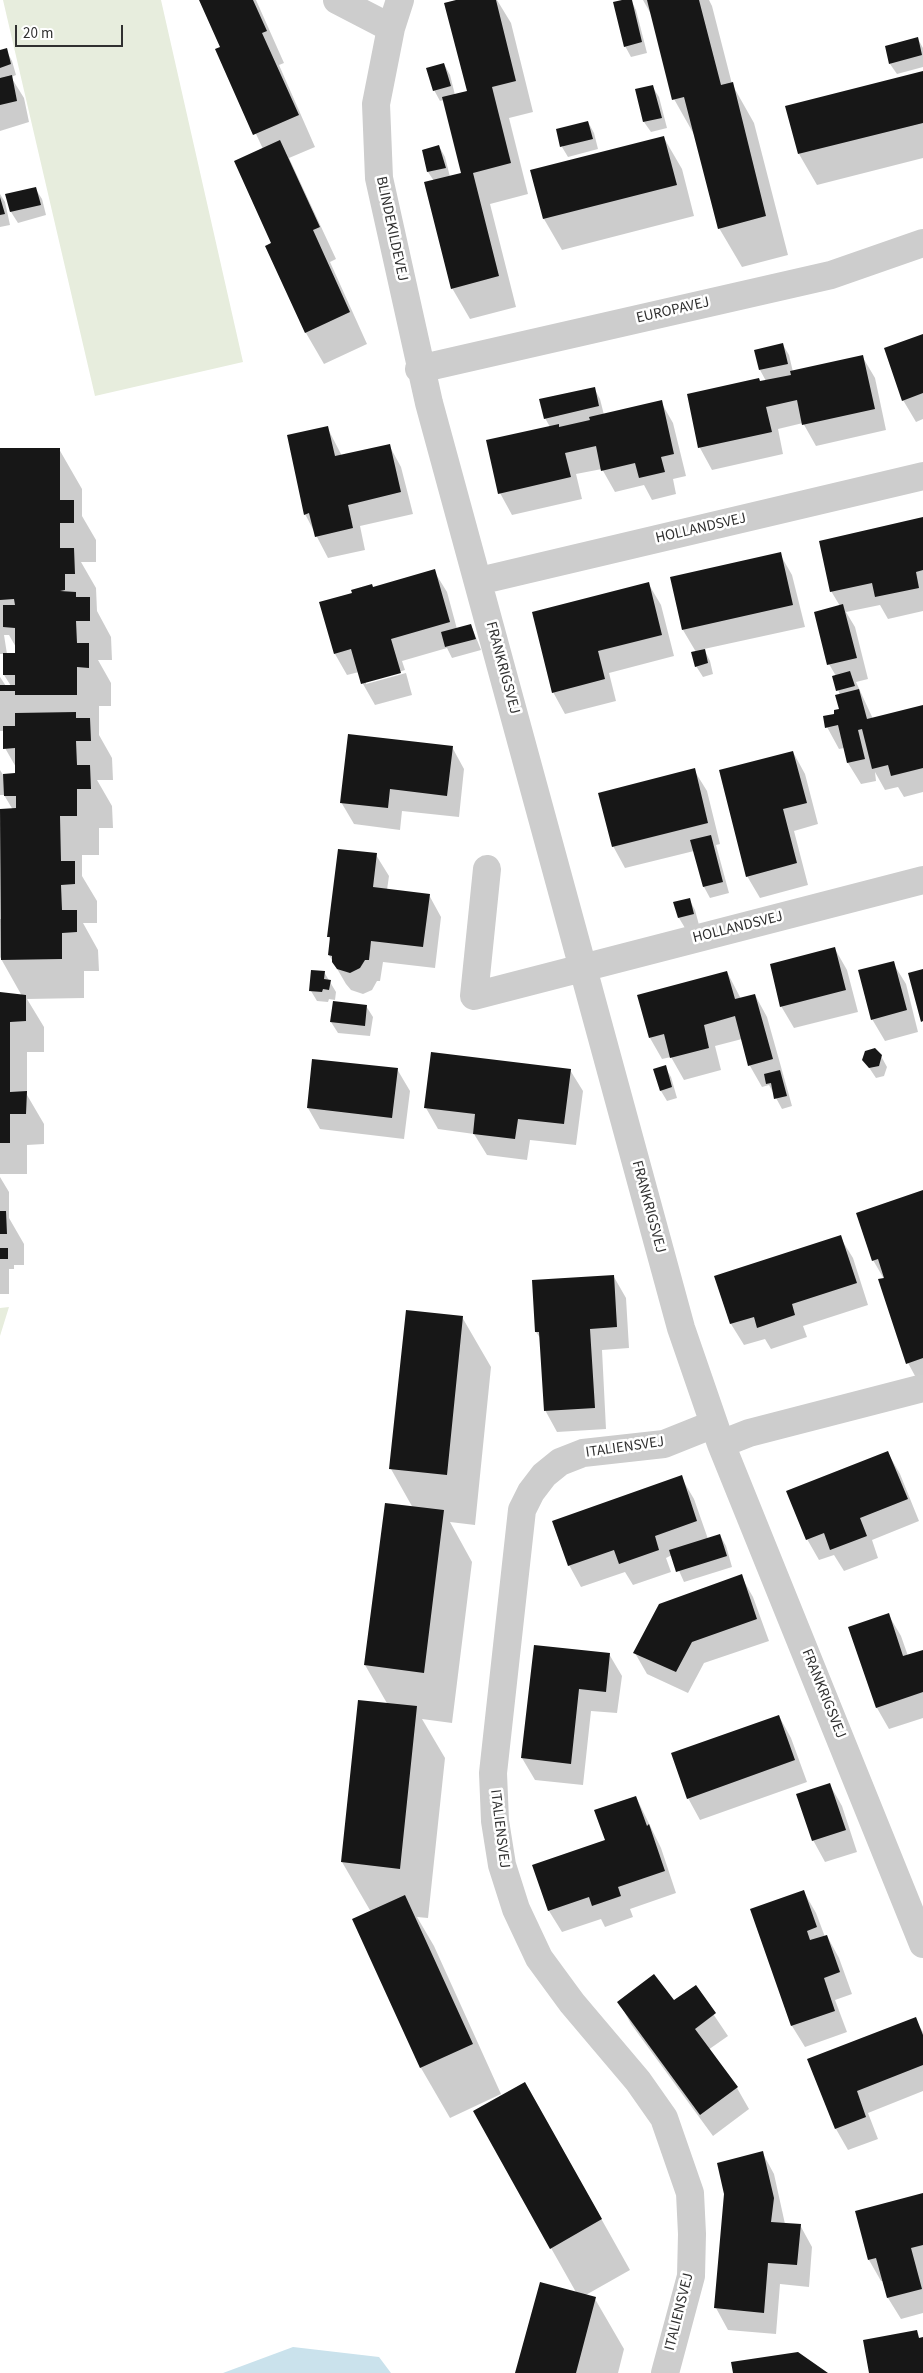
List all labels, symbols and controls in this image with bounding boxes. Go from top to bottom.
scale bar [18,15,125,47]
text: 20 m [23,23,53,44]
street label: BLINDEKILDEVEJ [371,175,411,283]
street label: EUROPAVEJ [635,294,711,328]
street label: HOLLANDSVEJ [654,510,748,548]
street label: FRANKRIGSVEJ [481,620,523,716]
street label: HOLLANDSVEJ [691,908,785,948]
street label: FRANKRIGSVEJ [627,1159,669,1255]
street label: ITALIENSVEJ [585,1434,665,1462]
street label: FRANKRIGSVEJ [797,1647,849,1741]
street label: ITALIENSVEJ [485,1789,513,1869]
street label: ITALIENSVEJ [662,2271,698,2353]

